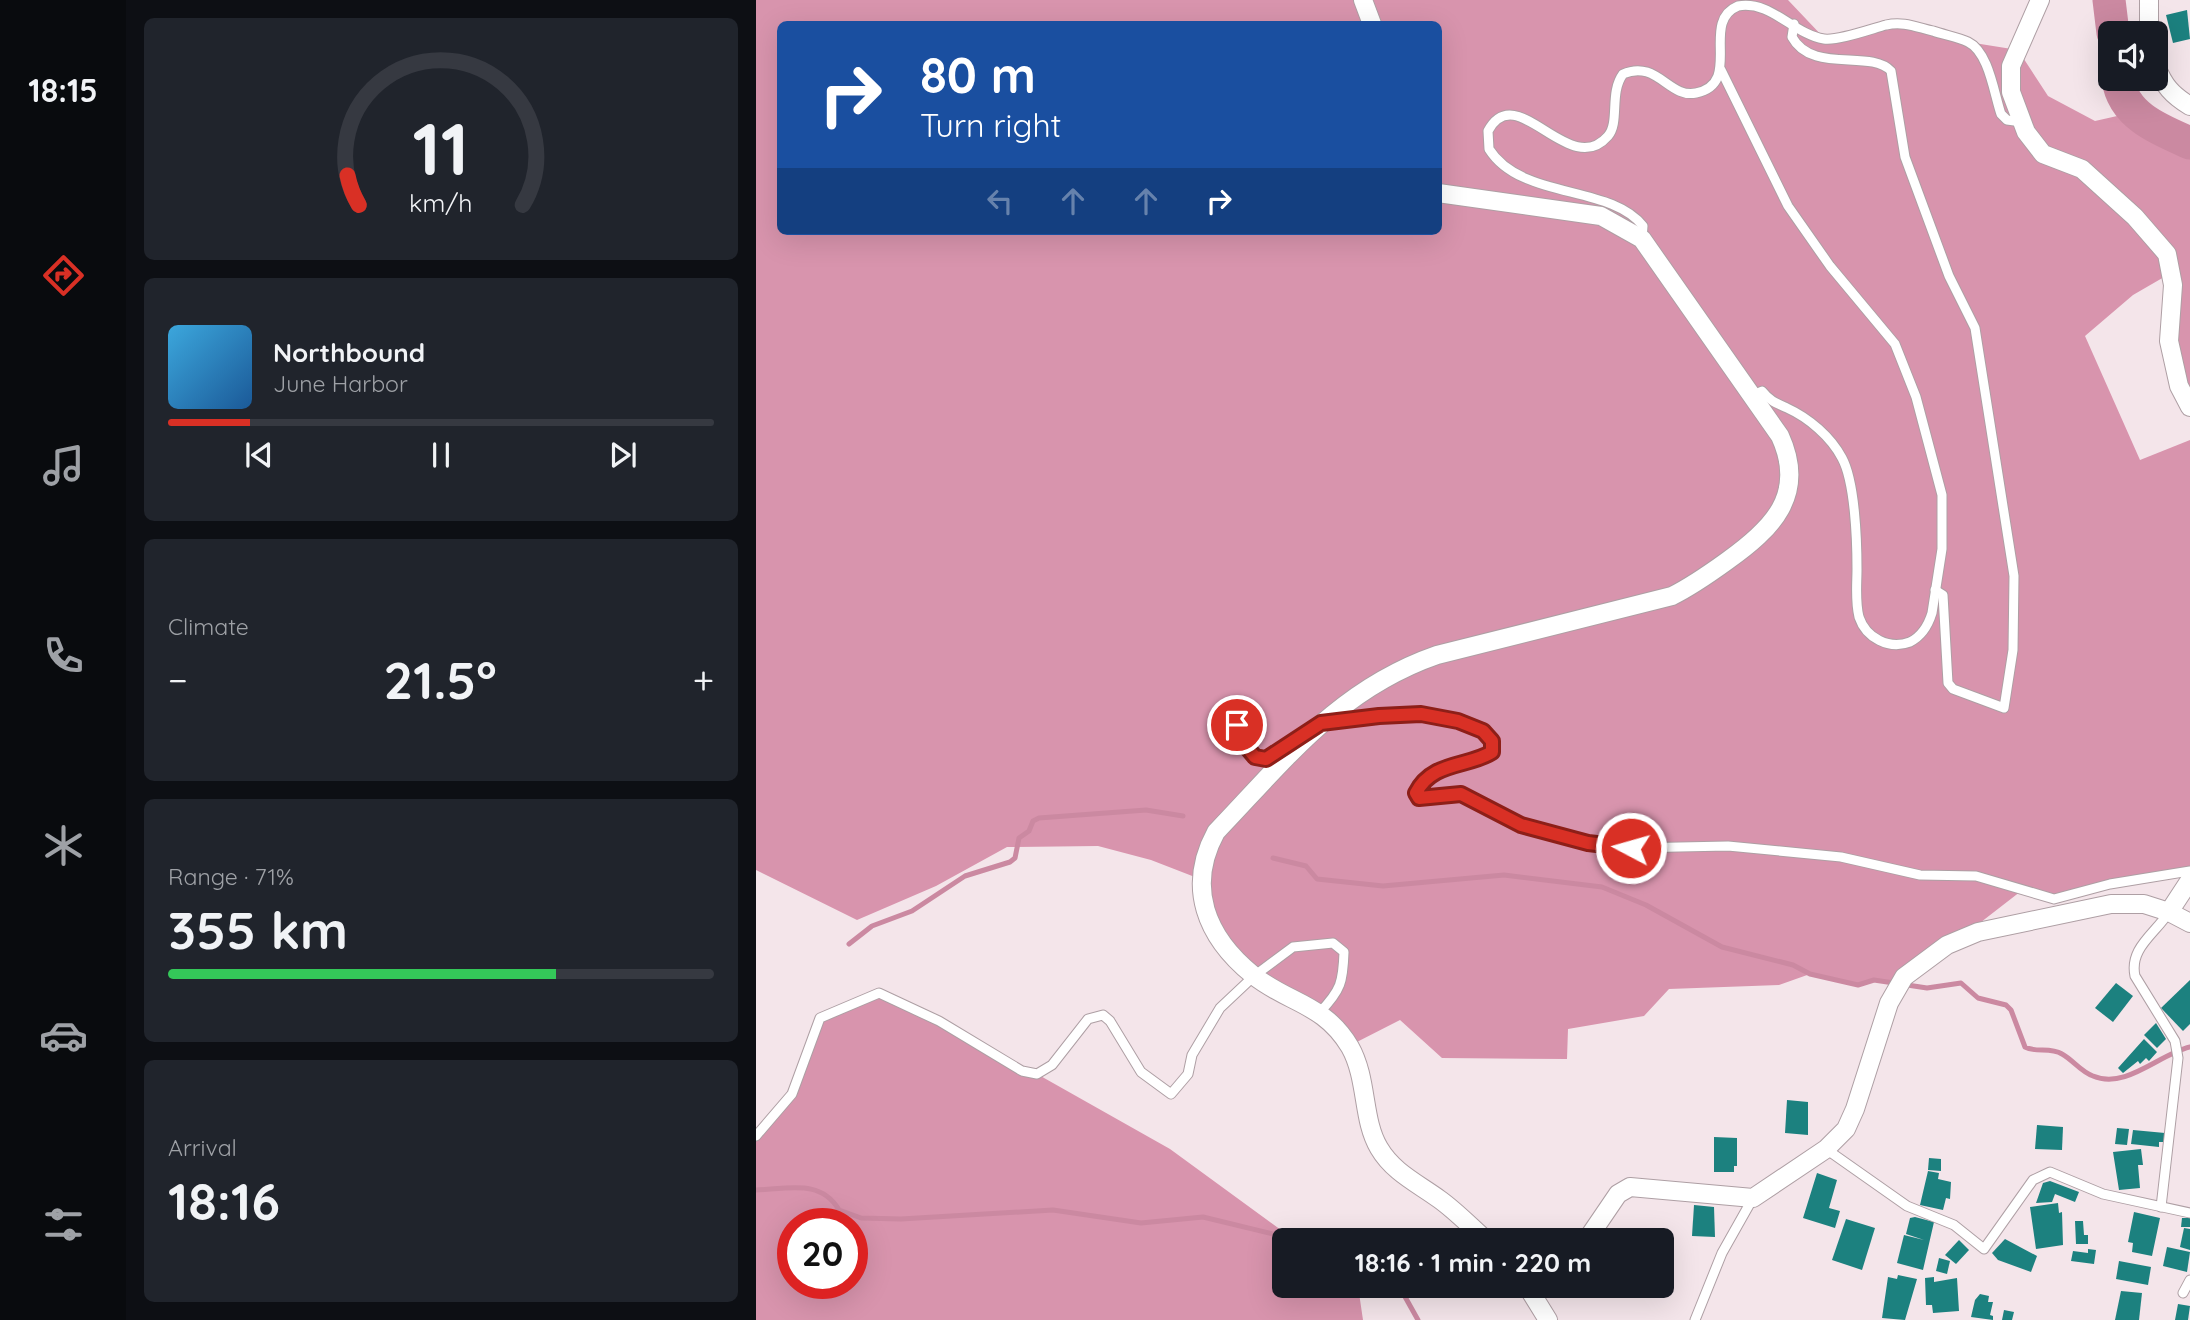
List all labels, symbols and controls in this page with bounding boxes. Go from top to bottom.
map controls [2098,21,2168,91]
button: sound [2098,21,2168,91]
text: 80 m [920,44,1036,105]
icon: right [805,49,896,140]
text: 18:15 [28,70,98,110]
text: 11 [413,103,469,194]
text: Turn right [920,105,1061,145]
icon: left [981,182,1019,220]
icon: ahead [1054,182,1092,220]
icon: ahead [1127,182,1165,220]
icon: right [1200,182,1238,220]
text: km/h [409,187,473,218]
icon: directions [39,251,88,300]
text: Northbound [273,336,425,369]
text: June Harbor [273,369,408,398]
icon: previous [240,436,278,474]
icon: pause [422,436,460,474]
icon: next [604,436,642,474]
icon: music [39,441,88,490]
text: Climate [168,612,249,641]
icon: phone [39,631,88,680]
text: 21.5° [384,647,497,712]
text: − [168,656,188,704]
text: + [693,656,714,704]
pin [1207,695,1267,755]
icon: arrive [1218,706,1256,744]
position arrow [1594,811,1668,885]
icon: climate [39,821,88,870]
text: Range · 71% [168,862,294,891]
text: 355 km [168,897,348,962]
icon: car [39,1011,88,1060]
text: Arrival [168,1133,237,1162]
text: 18:16 [168,1168,280,1233]
icon: filters [39,1200,88,1249]
speed limit sign: 20 [777,1208,868,1299]
text: 18:16 · 1 min · 220 m [1355,1246,1591,1279]

